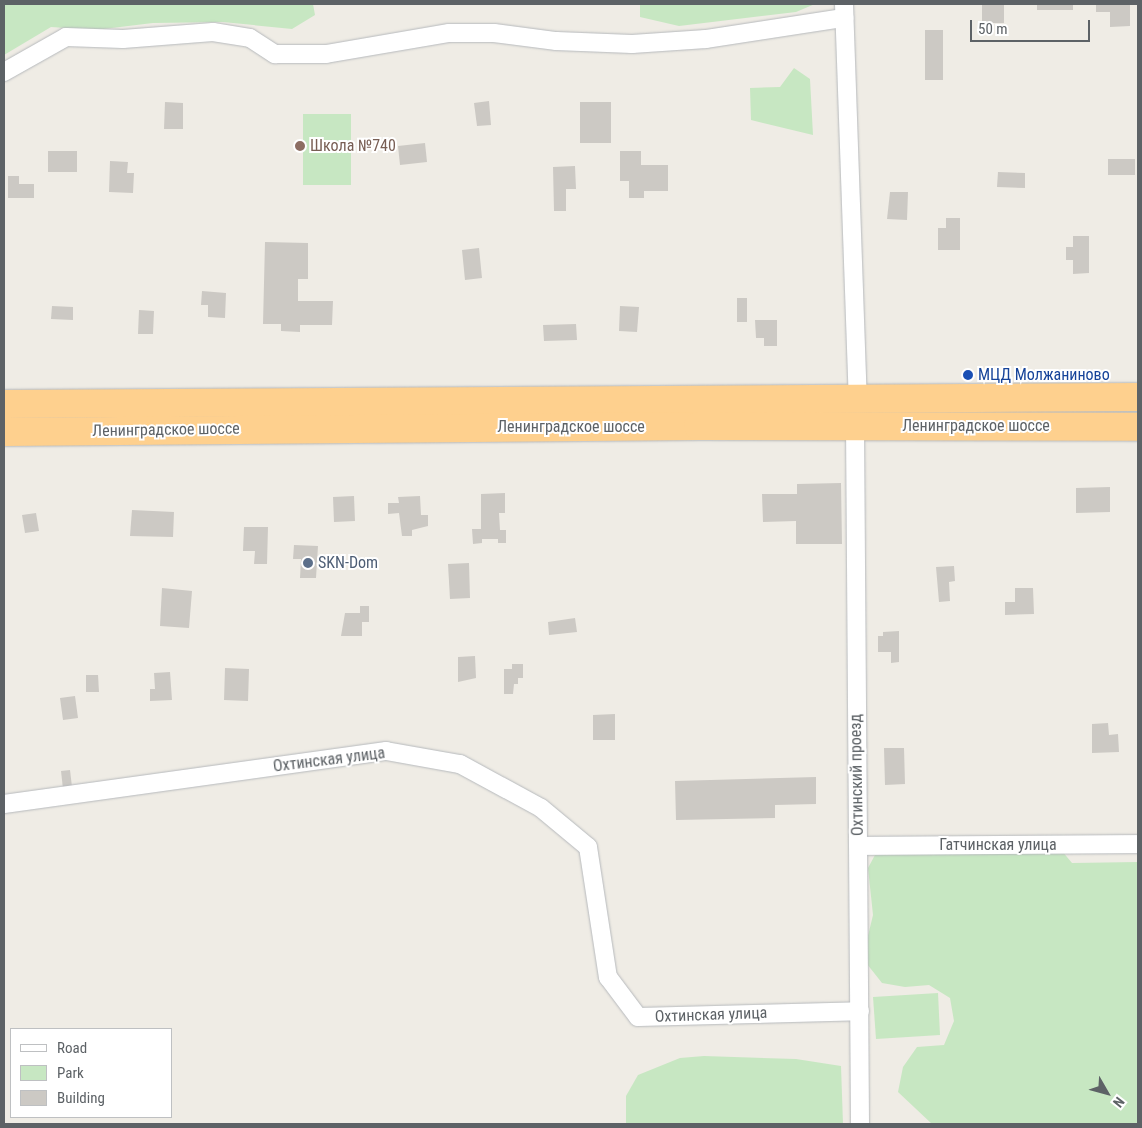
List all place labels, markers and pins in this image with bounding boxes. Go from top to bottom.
place label: Школа №740 [310,136,396,156]
marker: Школа №740 [294,140,306,152]
place label: МЦД Молжаниново [978,365,1110,385]
marker: МЦД Молжаниново [962,369,974,381]
place label: SKN-Dom [318,553,378,573]
marker: SKN-Dom [302,557,314,569]

